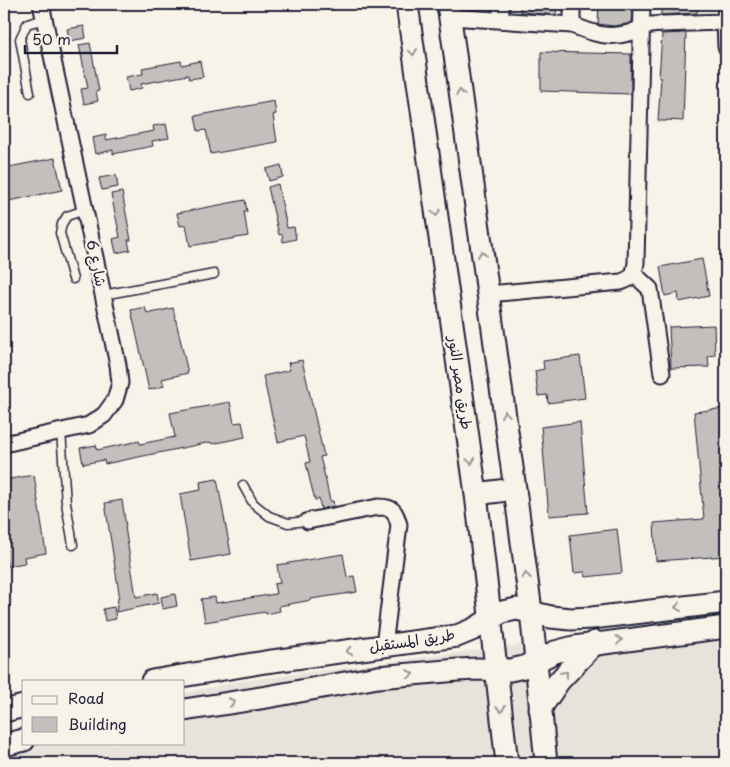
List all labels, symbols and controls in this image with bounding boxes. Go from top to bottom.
scale bar [25,22,118,54]
text: 50 m [32,27,71,50]
one-way arrow [408,48,418,56]
one-way arrow [455,88,466,96]
one-way arrow [430,209,441,217]
street label: شارع 6 [81,237,114,288]
one-way arrow [478,249,488,258]
street label: طريق مصر النور [443,334,479,431]
one-way arrow [500,410,511,418]
one-way arrow [465,457,476,465]
one-way arrow [521,571,532,579]
one-way arrow [674,601,682,612]
street label: طريق المستقبل [367,621,456,658]
one-way arrow [616,635,624,646]
one-way arrow [345,645,354,655]
one-way arrow [406,668,414,679]
one-way arrow [559,670,568,679]
legend [22,680,185,744]
text: Road [68,686,104,709]
one-way arrow [228,698,236,708]
one-way arrow [495,705,506,713]
text: Building [68,712,127,735]

